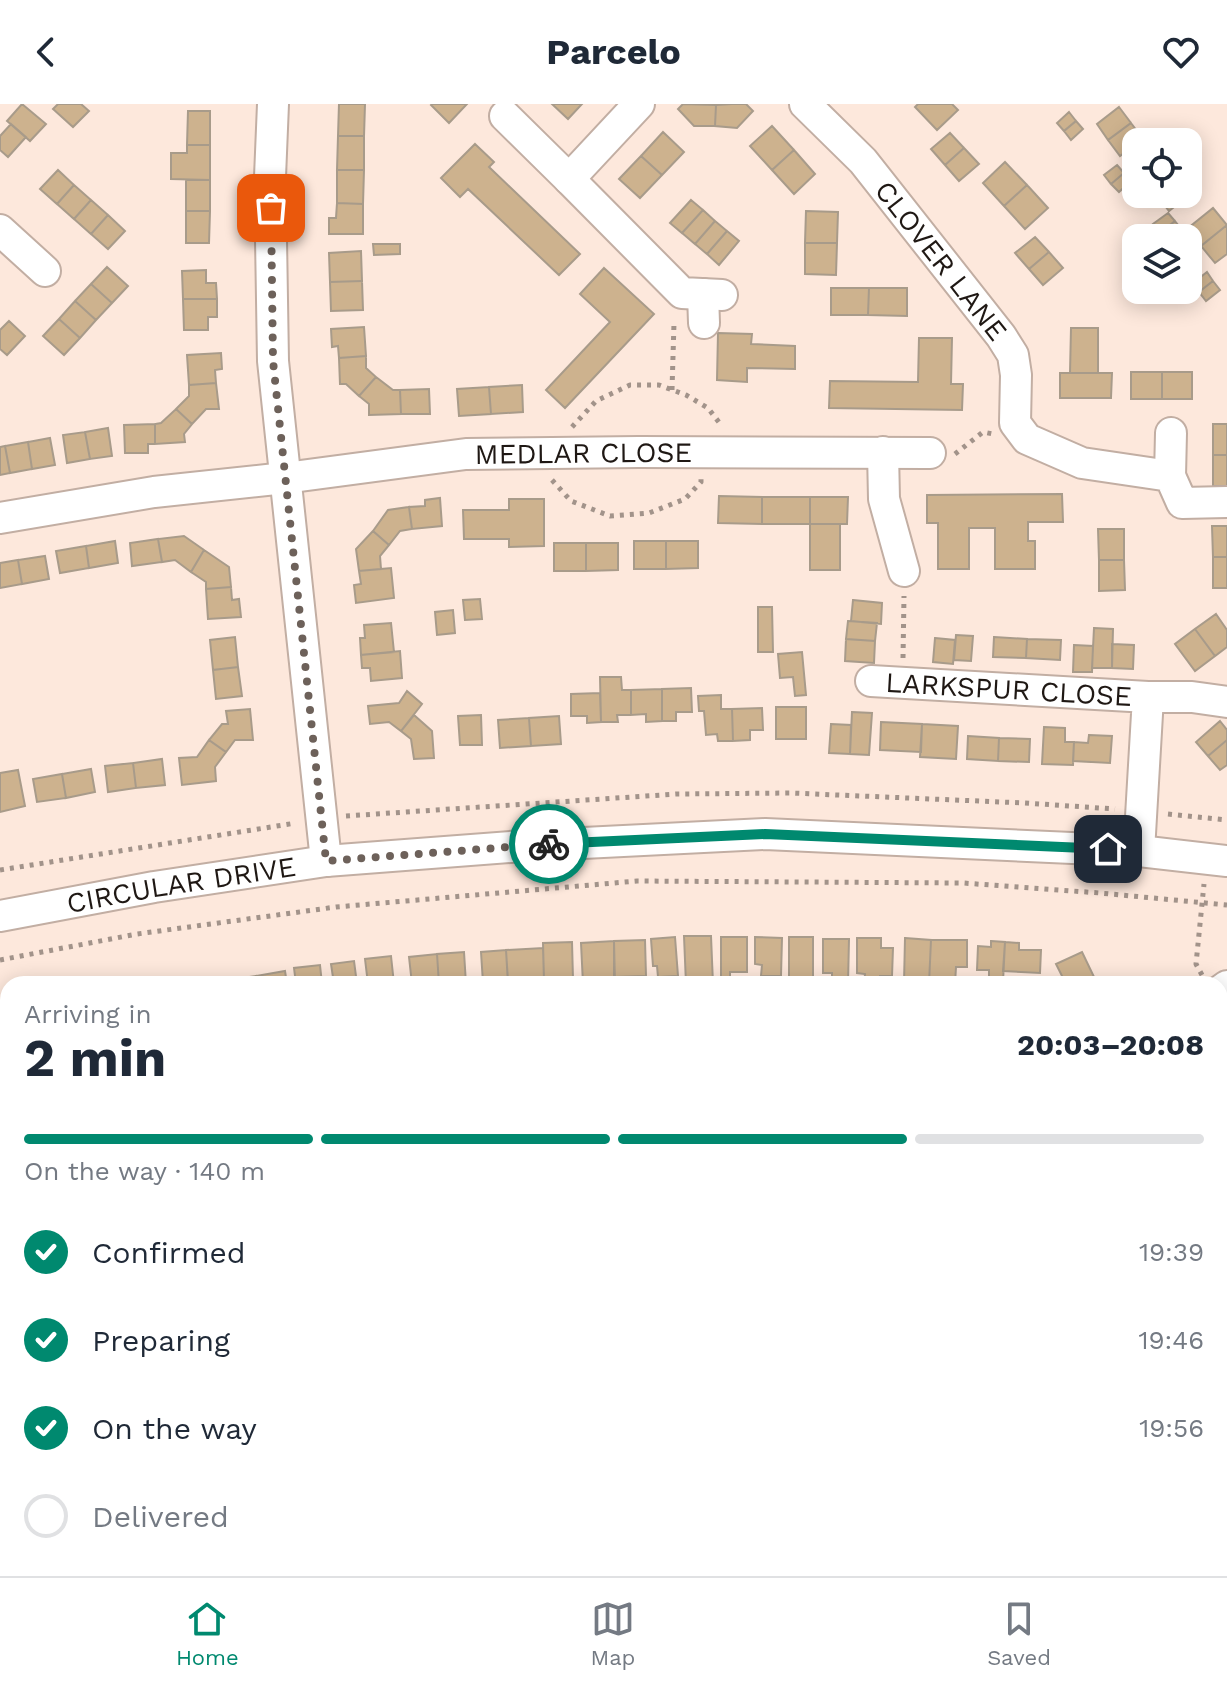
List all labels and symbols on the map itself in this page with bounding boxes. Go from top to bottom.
pin [237,174,305,242]
street label: CLOVER LANE [868,175,1014,347]
street label: MEDLAR CLOSE [475,436,692,471]
street label: LARKSPUR CLOSE [885,666,1133,713]
courier [509,804,589,884]
pin [1074,815,1142,883]
street label: CIRCULAR DRIVE [64,850,298,920]

